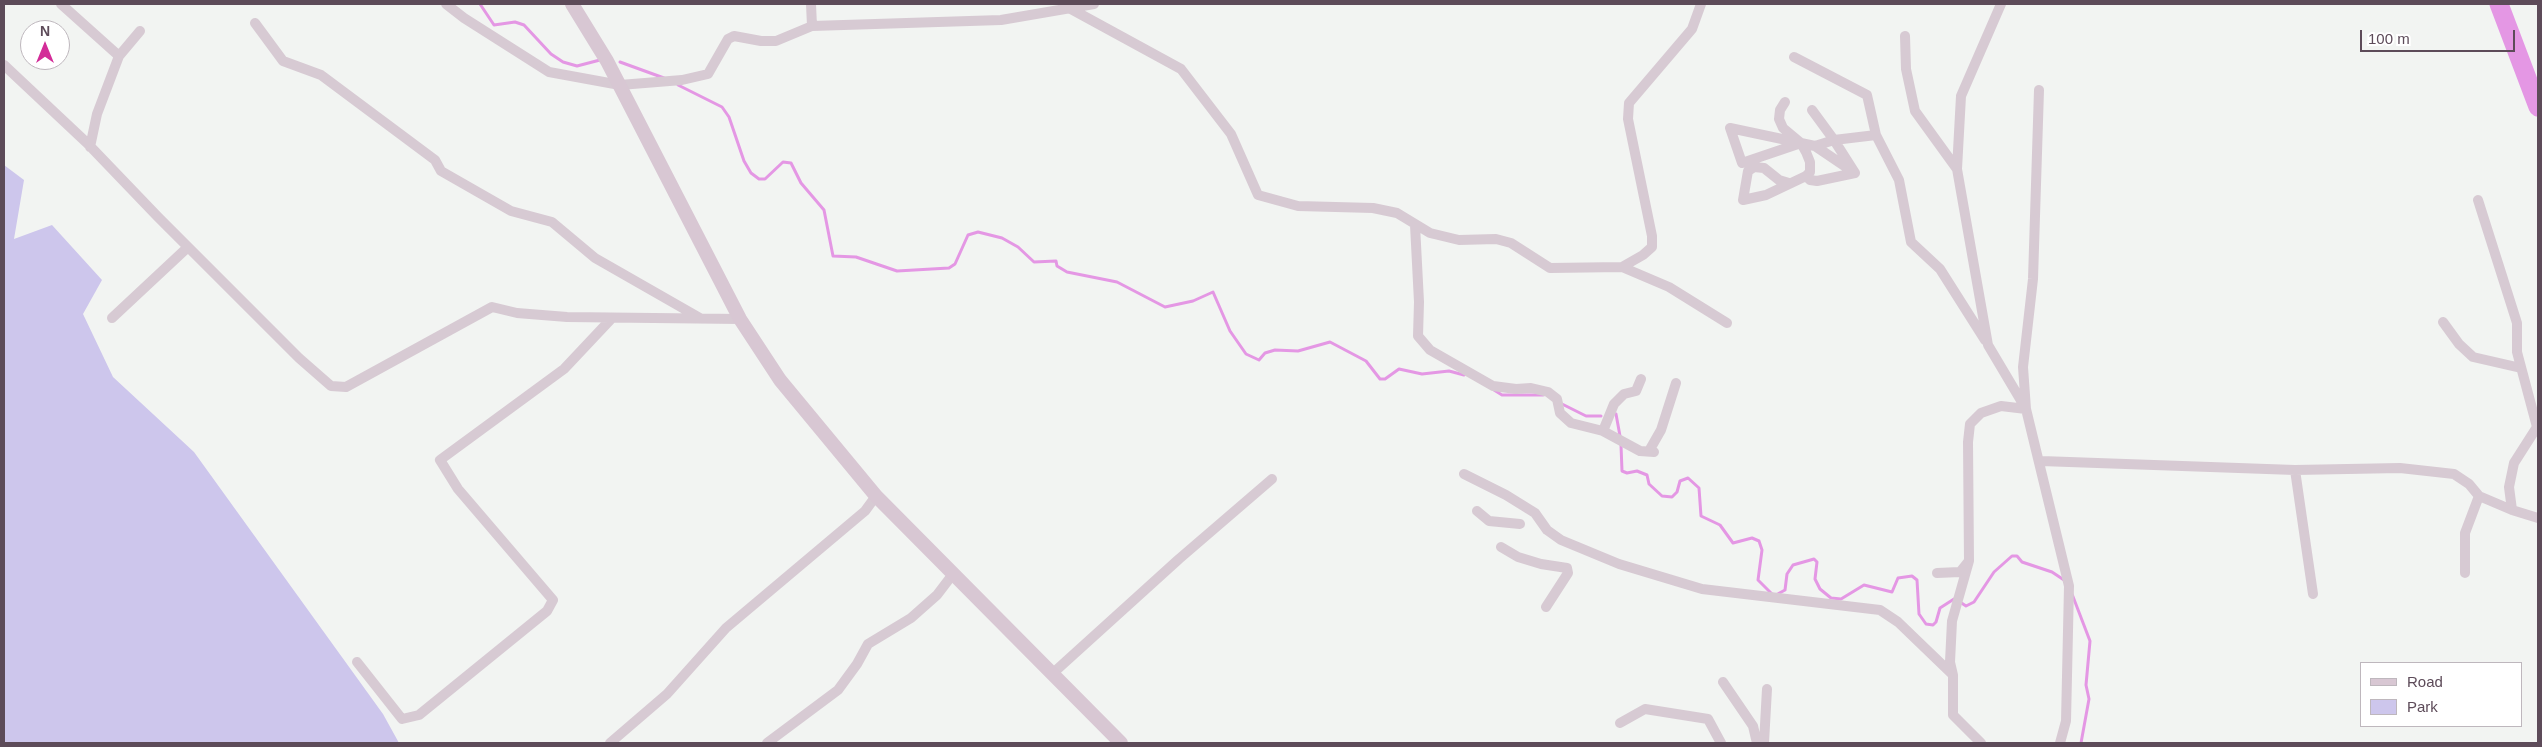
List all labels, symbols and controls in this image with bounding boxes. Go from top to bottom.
north arrow [20,20,70,70]
scale bar [2362,20,2517,52]
text: N [40,23,50,39]
text: 100 m [2368,30,2410,47]
legend [2360,662,2522,727]
text: Road [2407,673,2443,690]
text: Park [2407,698,2438,715]

